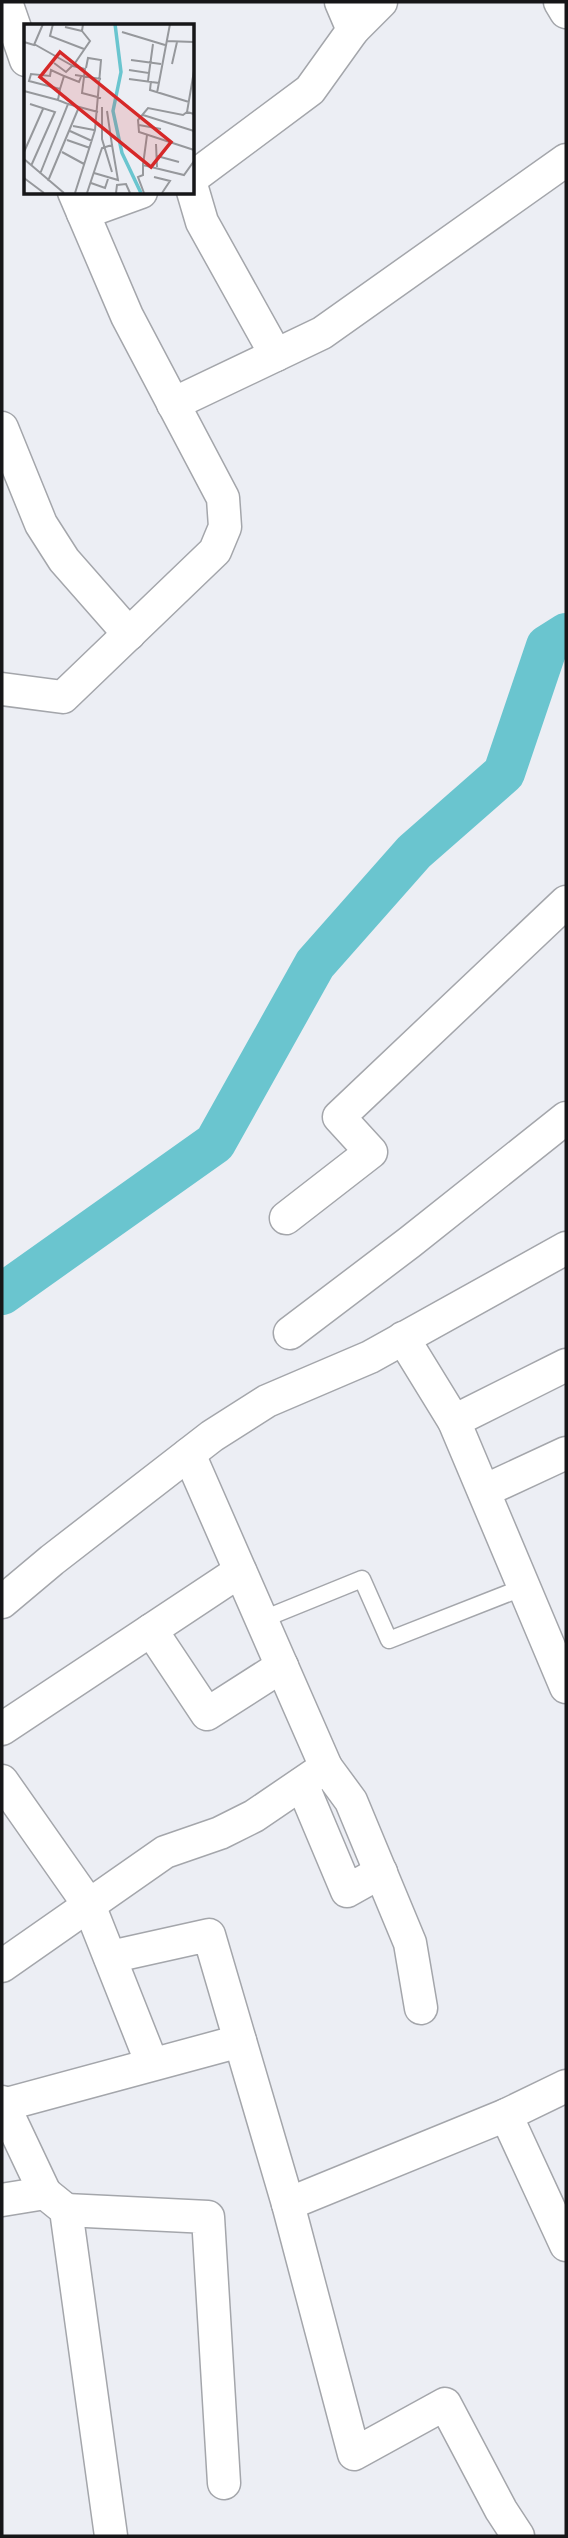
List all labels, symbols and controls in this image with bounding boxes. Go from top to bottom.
inset map [24,24,194,194]

